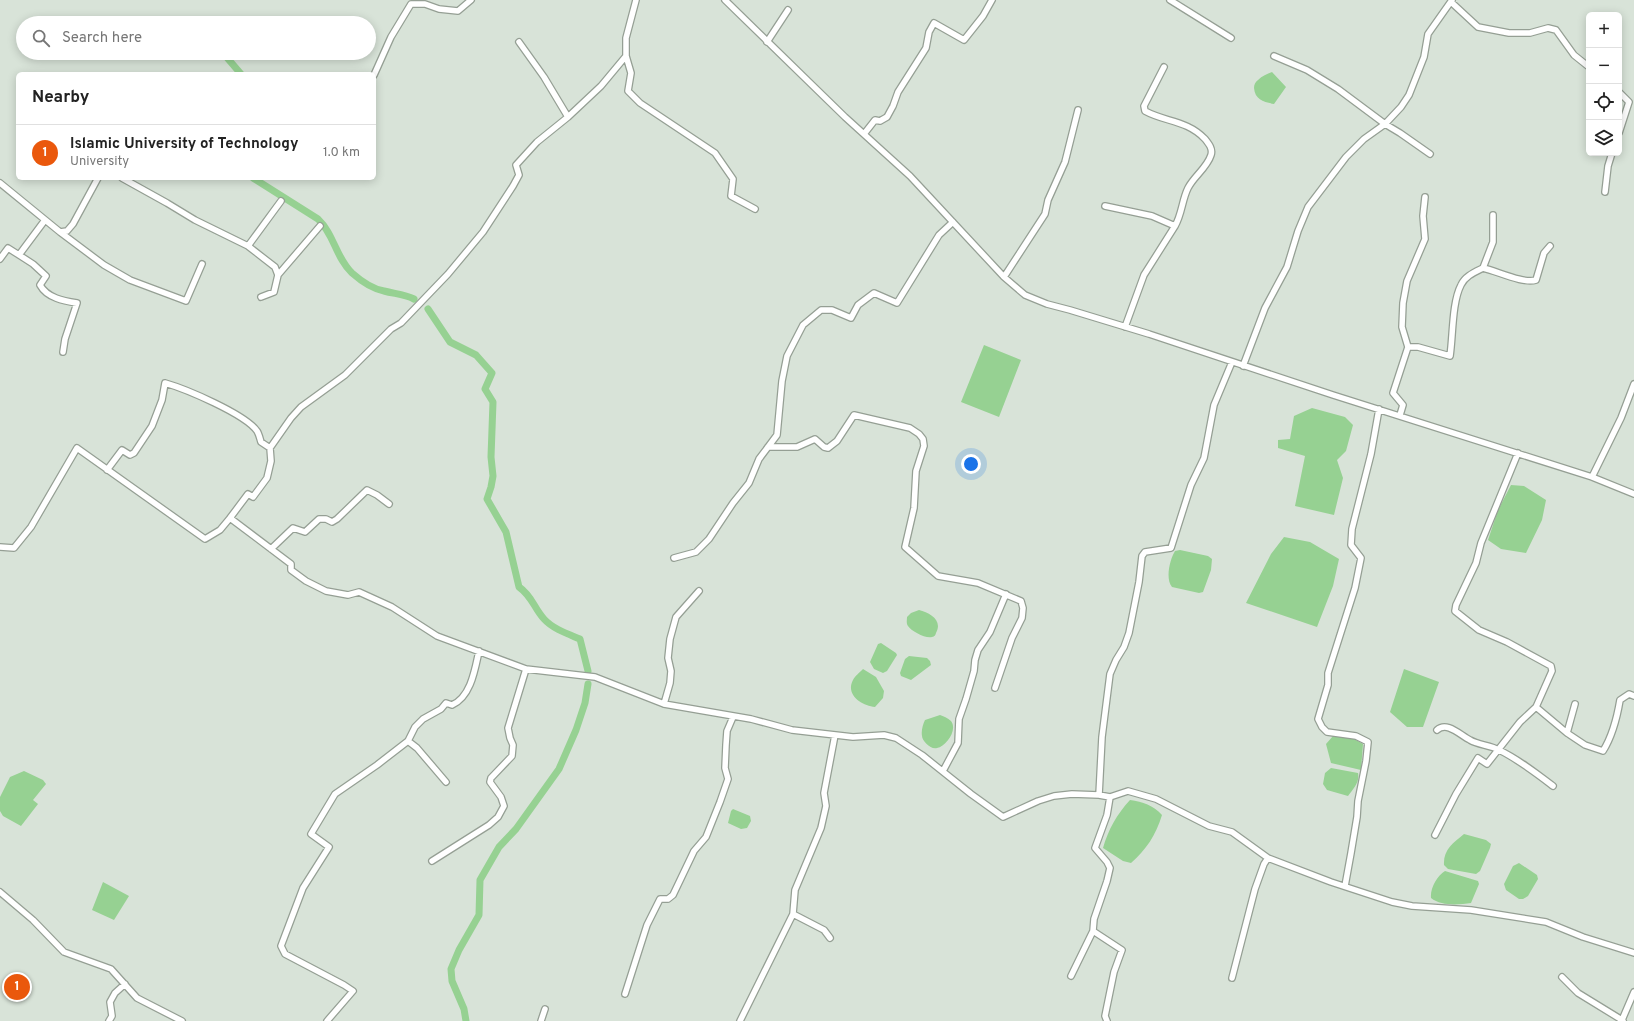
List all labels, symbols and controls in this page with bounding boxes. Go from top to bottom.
map controls [1586,12,1622,156]
button: + [1586,12,1622,48]
search box [16,16,376,60]
icon: search [30,27,52,49]
text: Search here [62,29,142,48]
button: − [1586,48,1622,84]
button: locate [1586,84,1622,120]
text: Nearby [32,87,89,109]
button: layers [1586,120,1622,156]
text: Islamic University of Technology [70,135,299,154]
text: 1 [42,145,48,161]
text: 1.0 km [323,145,360,161]
text: University [70,154,129,170]
your location [961,454,981,474]
pin: 1 [4,972,30,1002]

